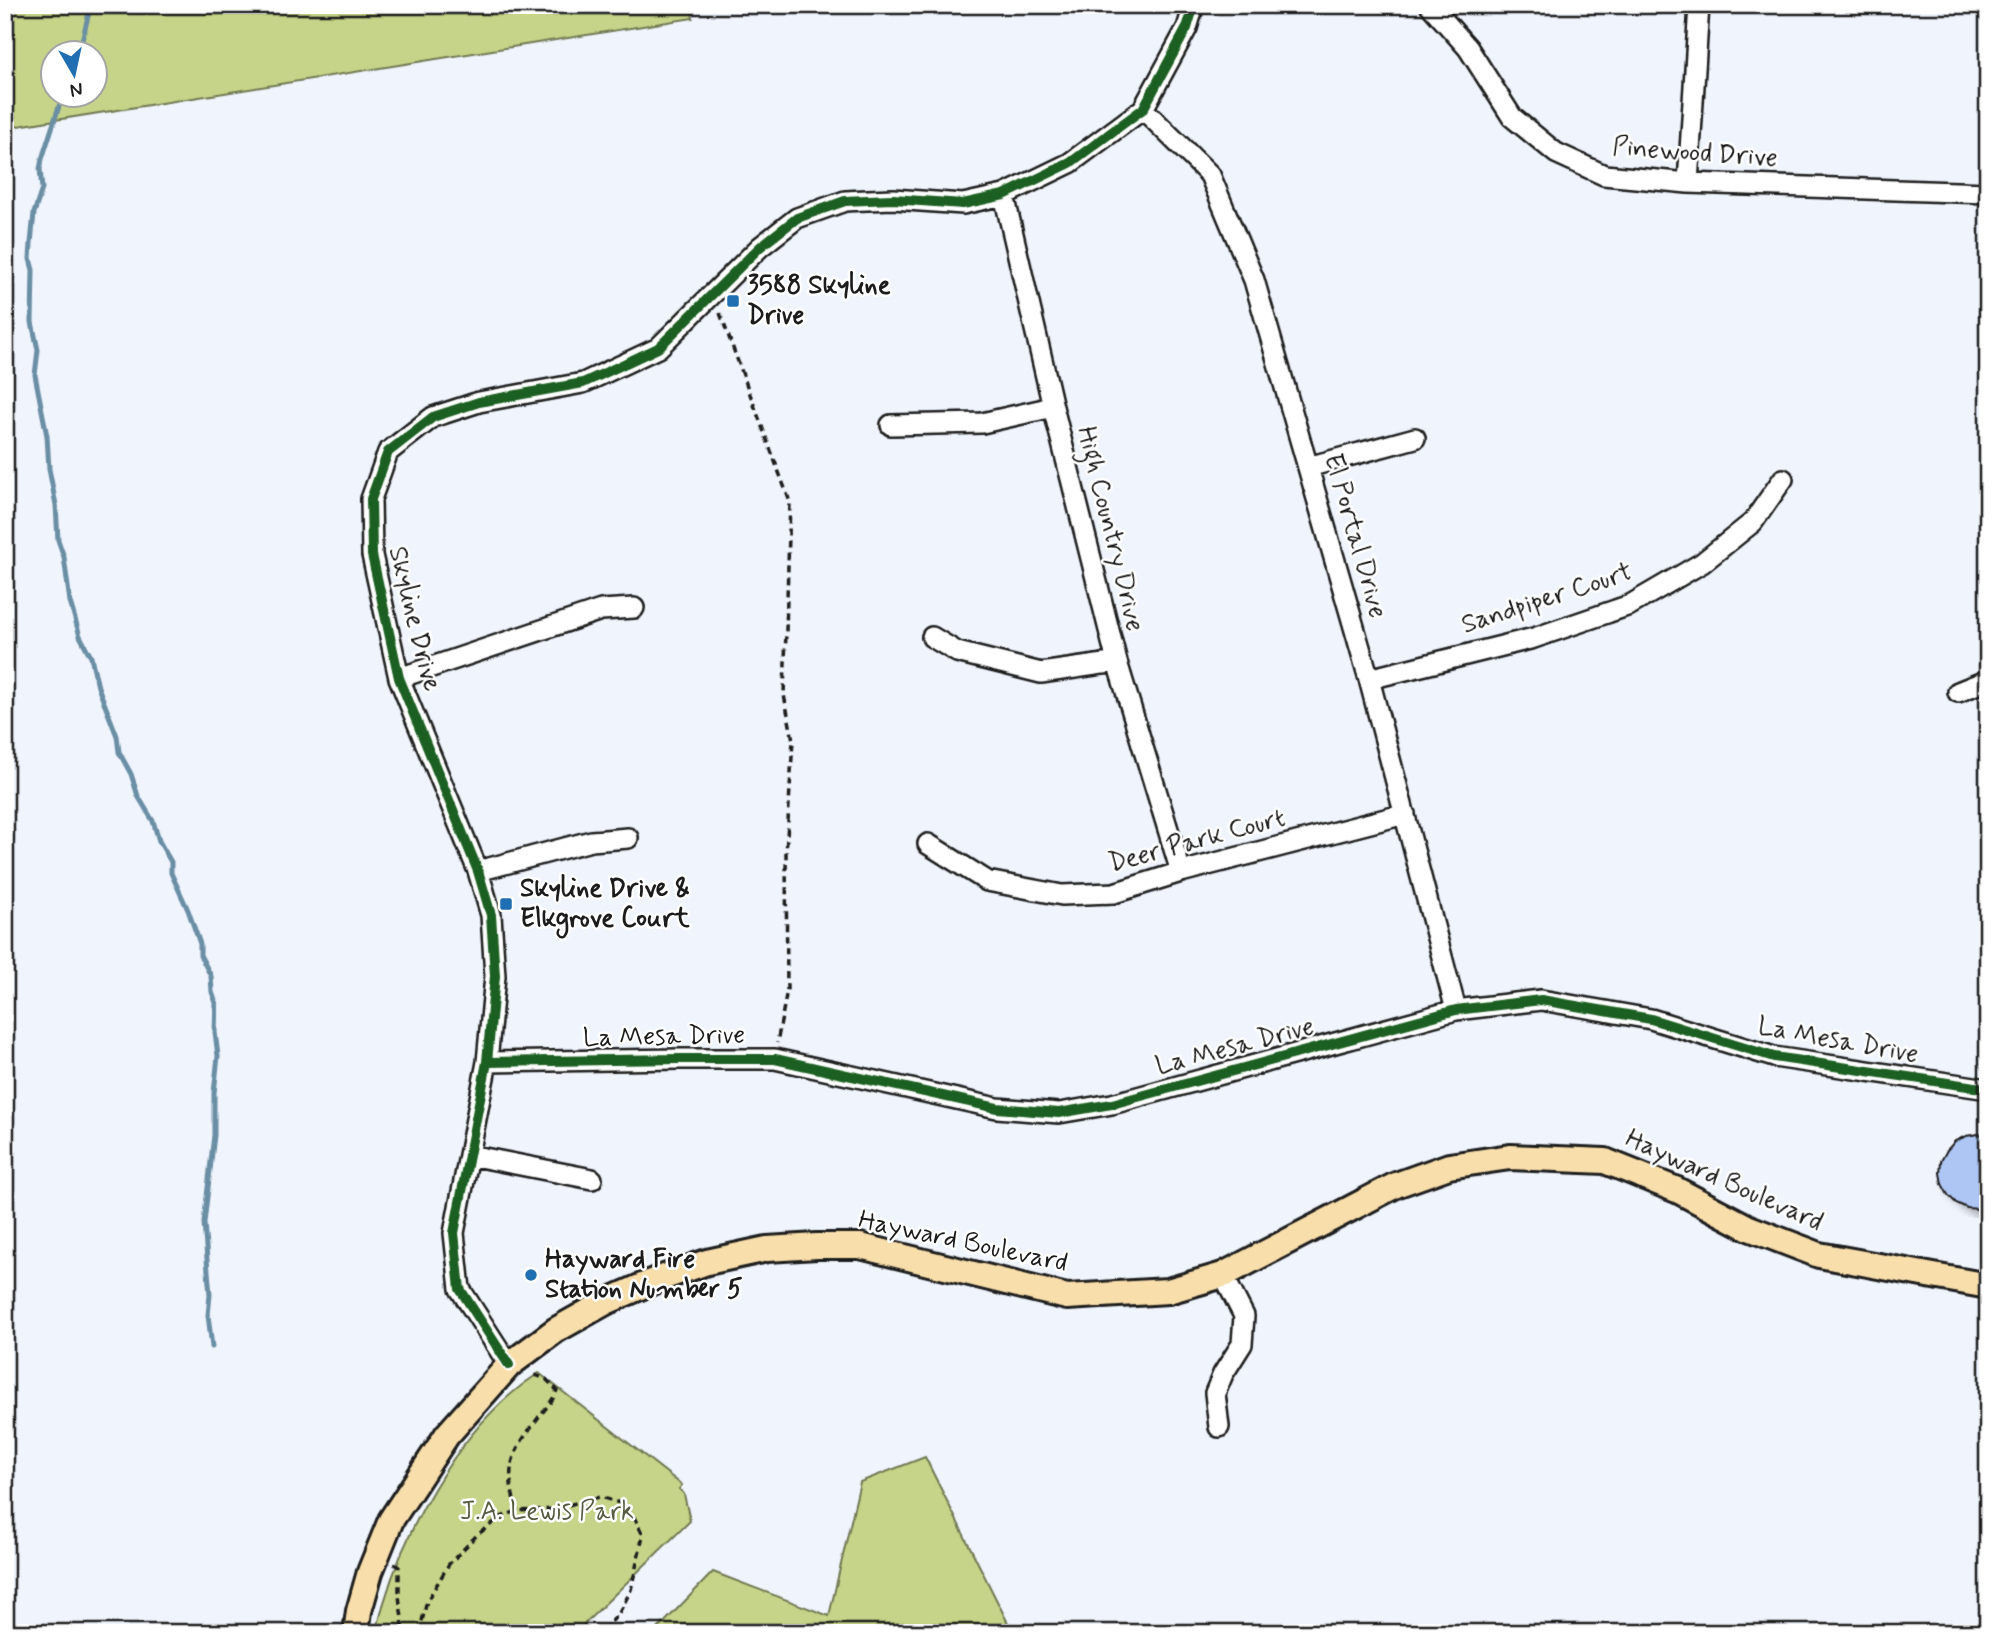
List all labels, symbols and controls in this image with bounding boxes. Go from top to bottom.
north arrow [38,38,108,108]
text: N [68,76,85,103]
street label: Pinewood Drive [1611,130,1779,176]
place label: 3588 Skyline Drive [747,269,891,333]
marker: 3588 Skyline Drive [725,293,741,309]
street label: High Country Drive [1065,423,1152,636]
street label: El Portal Drive [1315,450,1395,622]
street label: Skyline Drive [380,543,448,695]
street label: Sandpiper Court [1457,555,1637,643]
street label: Deer Park Court [1105,801,1289,881]
place label: Skyline Drive & Elkgrove Court [520,872,690,939]
marker: Skyline Drive & Elkgrove Court [498,896,514,912]
street label: La Mesa Drive [1152,1010,1318,1084]
street label: La Mesa Drive [1755,1010,1921,1072]
street label: La Mesa Drive [583,1019,745,1055]
street label: Hayward Boulevard [1620,1122,1828,1240]
street label: Hayward Boulevard [855,1203,1071,1281]
place label: Hayward Fire Station Number 5 [545,1243,743,1307]
marker: Hayward Fire Station Number 5 [523,1267,539,1283]
park label: J.A. Lewis Park [460,1495,634,1529]

